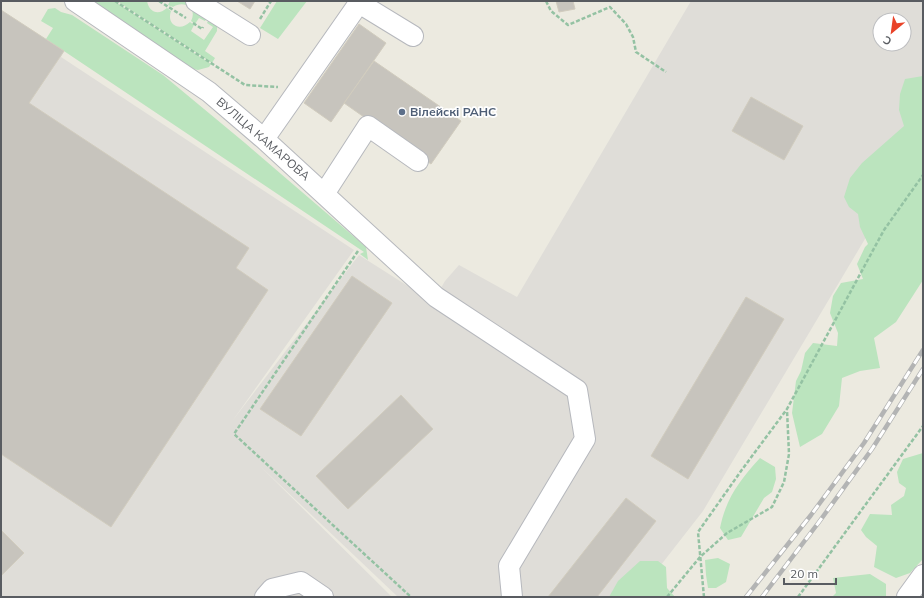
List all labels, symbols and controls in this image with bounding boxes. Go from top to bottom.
north arrow [872,12,912,52]
text: С [880,33,894,49]
street label: ВУЛІЦА КАМАРОВА [213,94,313,183]
place label: Вілейскі РАНС [410,104,496,119]
marker: Вілейскі РАНС [397,107,407,117]
scale bar [784,560,836,586]
text: 20 m [790,566,818,581]

